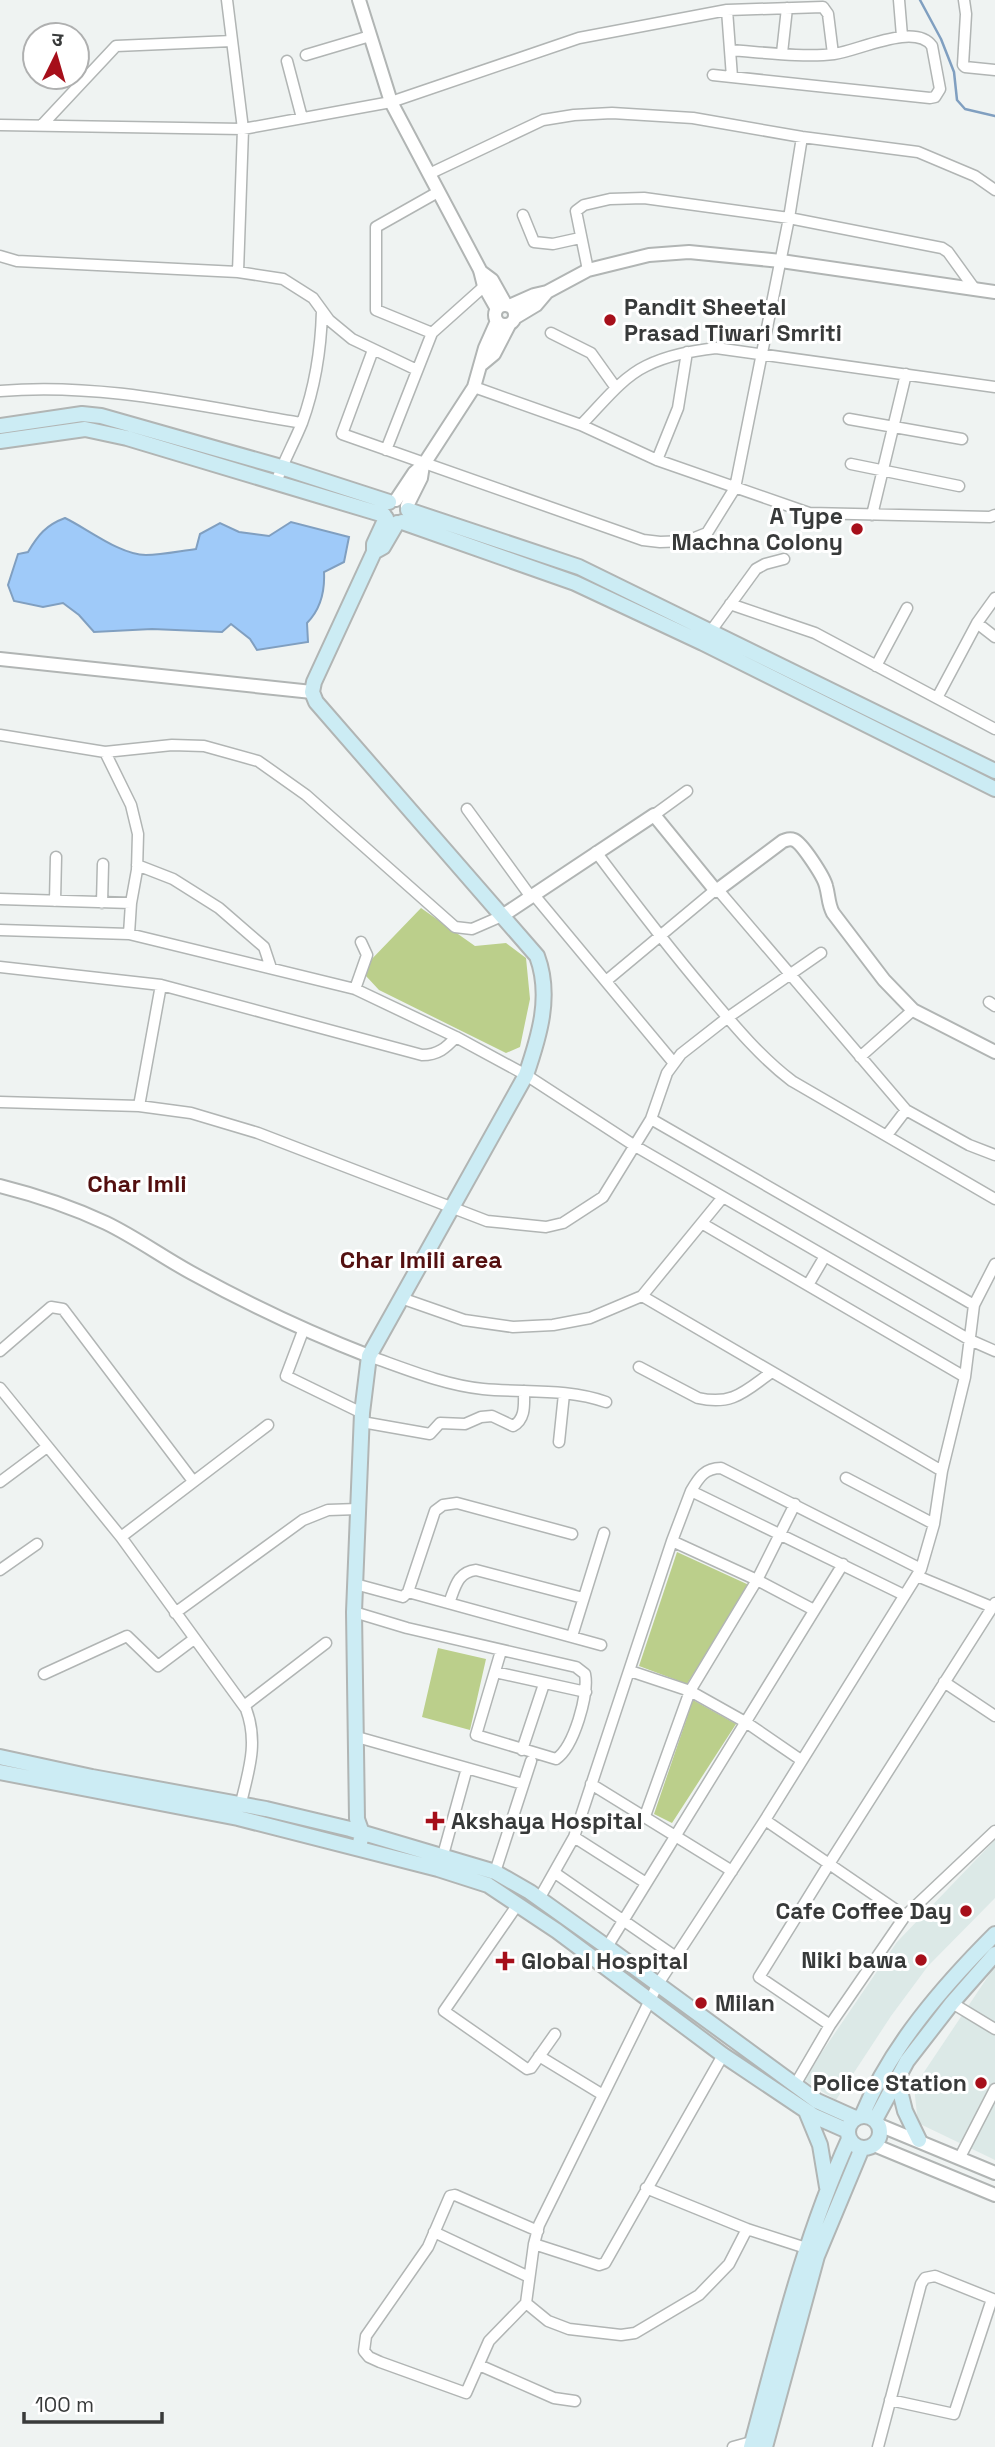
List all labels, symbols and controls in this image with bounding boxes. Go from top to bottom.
north arrow [21,21,91,91]
text: उ [51,27,65,53]
place label: Pandit Sheetal Prasad Tiwari Smriti [624,292,842,348]
marker: Pandit Sheetal Prasad Tiwari Smriti [602,312,618,328]
place label: A Type Machna Colony [671,501,843,557]
marker: A Type Machna Colony [849,521,865,537]
district label: Char Imli [87,1168,187,1199]
district label: Char Imili area [340,1244,502,1275]
place label: Akshaya Hospital [451,1806,643,1836]
marker: Akshaya Hospital [425,1811,445,1831]
place label: Cafe Coffee Day [775,1896,952,1926]
marker: Cafe Coffee Day [958,1903,974,1919]
place label: Niki bawa [801,1945,907,1975]
place label: Global Hospital [521,1946,688,1976]
marker: Global Hospital [495,1951,515,1971]
marker: Niki bawa [913,1952,929,1968]
place label: Milan [715,1988,775,2018]
marker: Milan [693,1995,709,2011]
place label: Police Station [813,2068,967,2098]
marker: Police Station [973,2075,989,2091]
scale bar [24,2380,163,2424]
text: 100 m [35,2391,94,2418]

